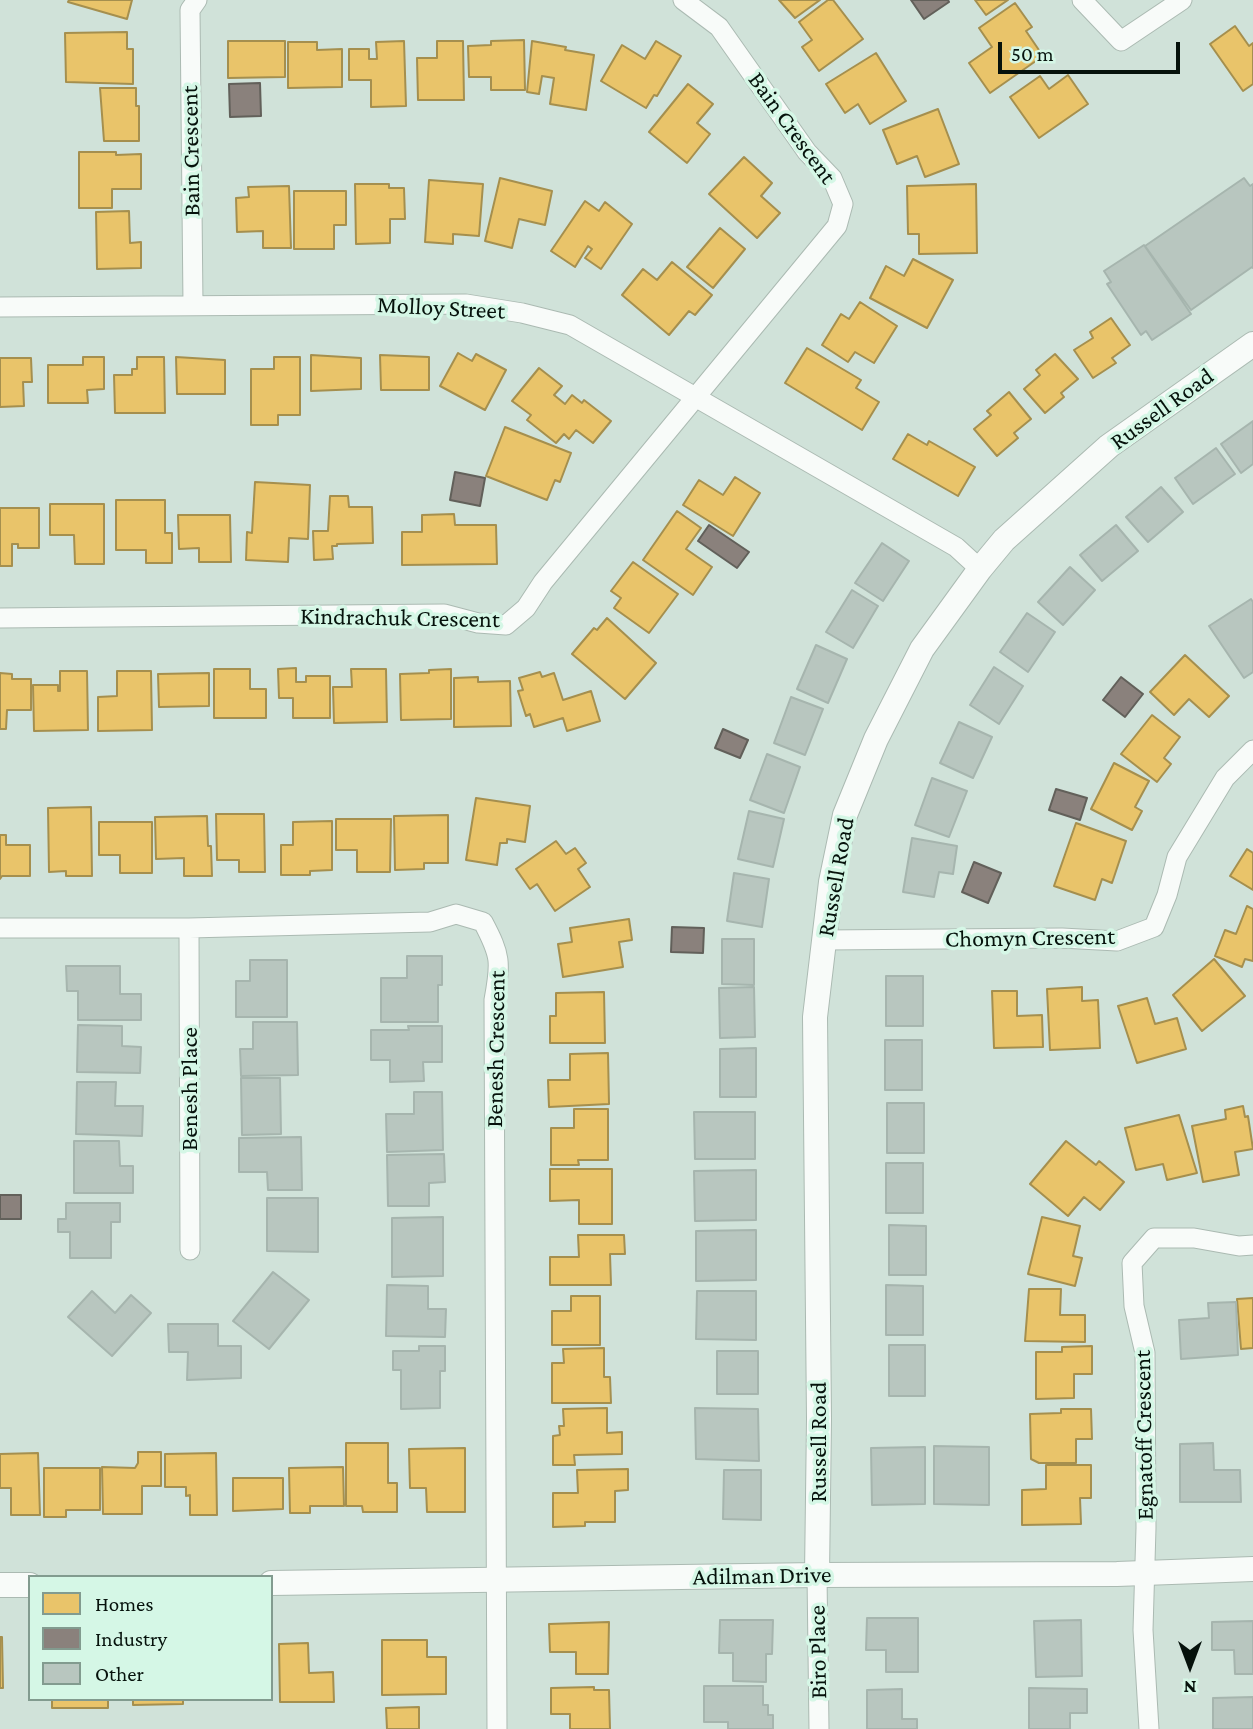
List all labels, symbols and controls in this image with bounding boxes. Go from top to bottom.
scale bar [1001,28,1183,72]
text: 50 m [1011,42,1054,66]
street label: Bain Crescent [742,66,842,190]
street label: Bain Crescent [175,85,207,217]
street label: Molloy Street [376,290,506,326]
street label: Russell Road [1105,362,1219,456]
street label: Kindrachuk Crescent [300,602,500,634]
street label: Russell Road [811,815,861,939]
street label: Chomyn Crescent [945,922,1115,954]
street label: Benesh Crescent [480,970,512,1128]
street label: Benesh Place [176,1027,204,1151]
street label: Egnatoff Crescent [1128,1350,1160,1520]
street label: Russell Road [805,1382,833,1502]
street label: Adilman Drive [692,1560,832,1592]
legend [28,1575,273,1701]
text: Homes [95,1592,154,1616]
street label: Biro Place [803,1605,833,1699]
text: Industry [95,1627,167,1651]
north arrow [1155,1631,1225,1701]
text: Other [95,1662,144,1686]
text: N [1184,1677,1196,1698]

